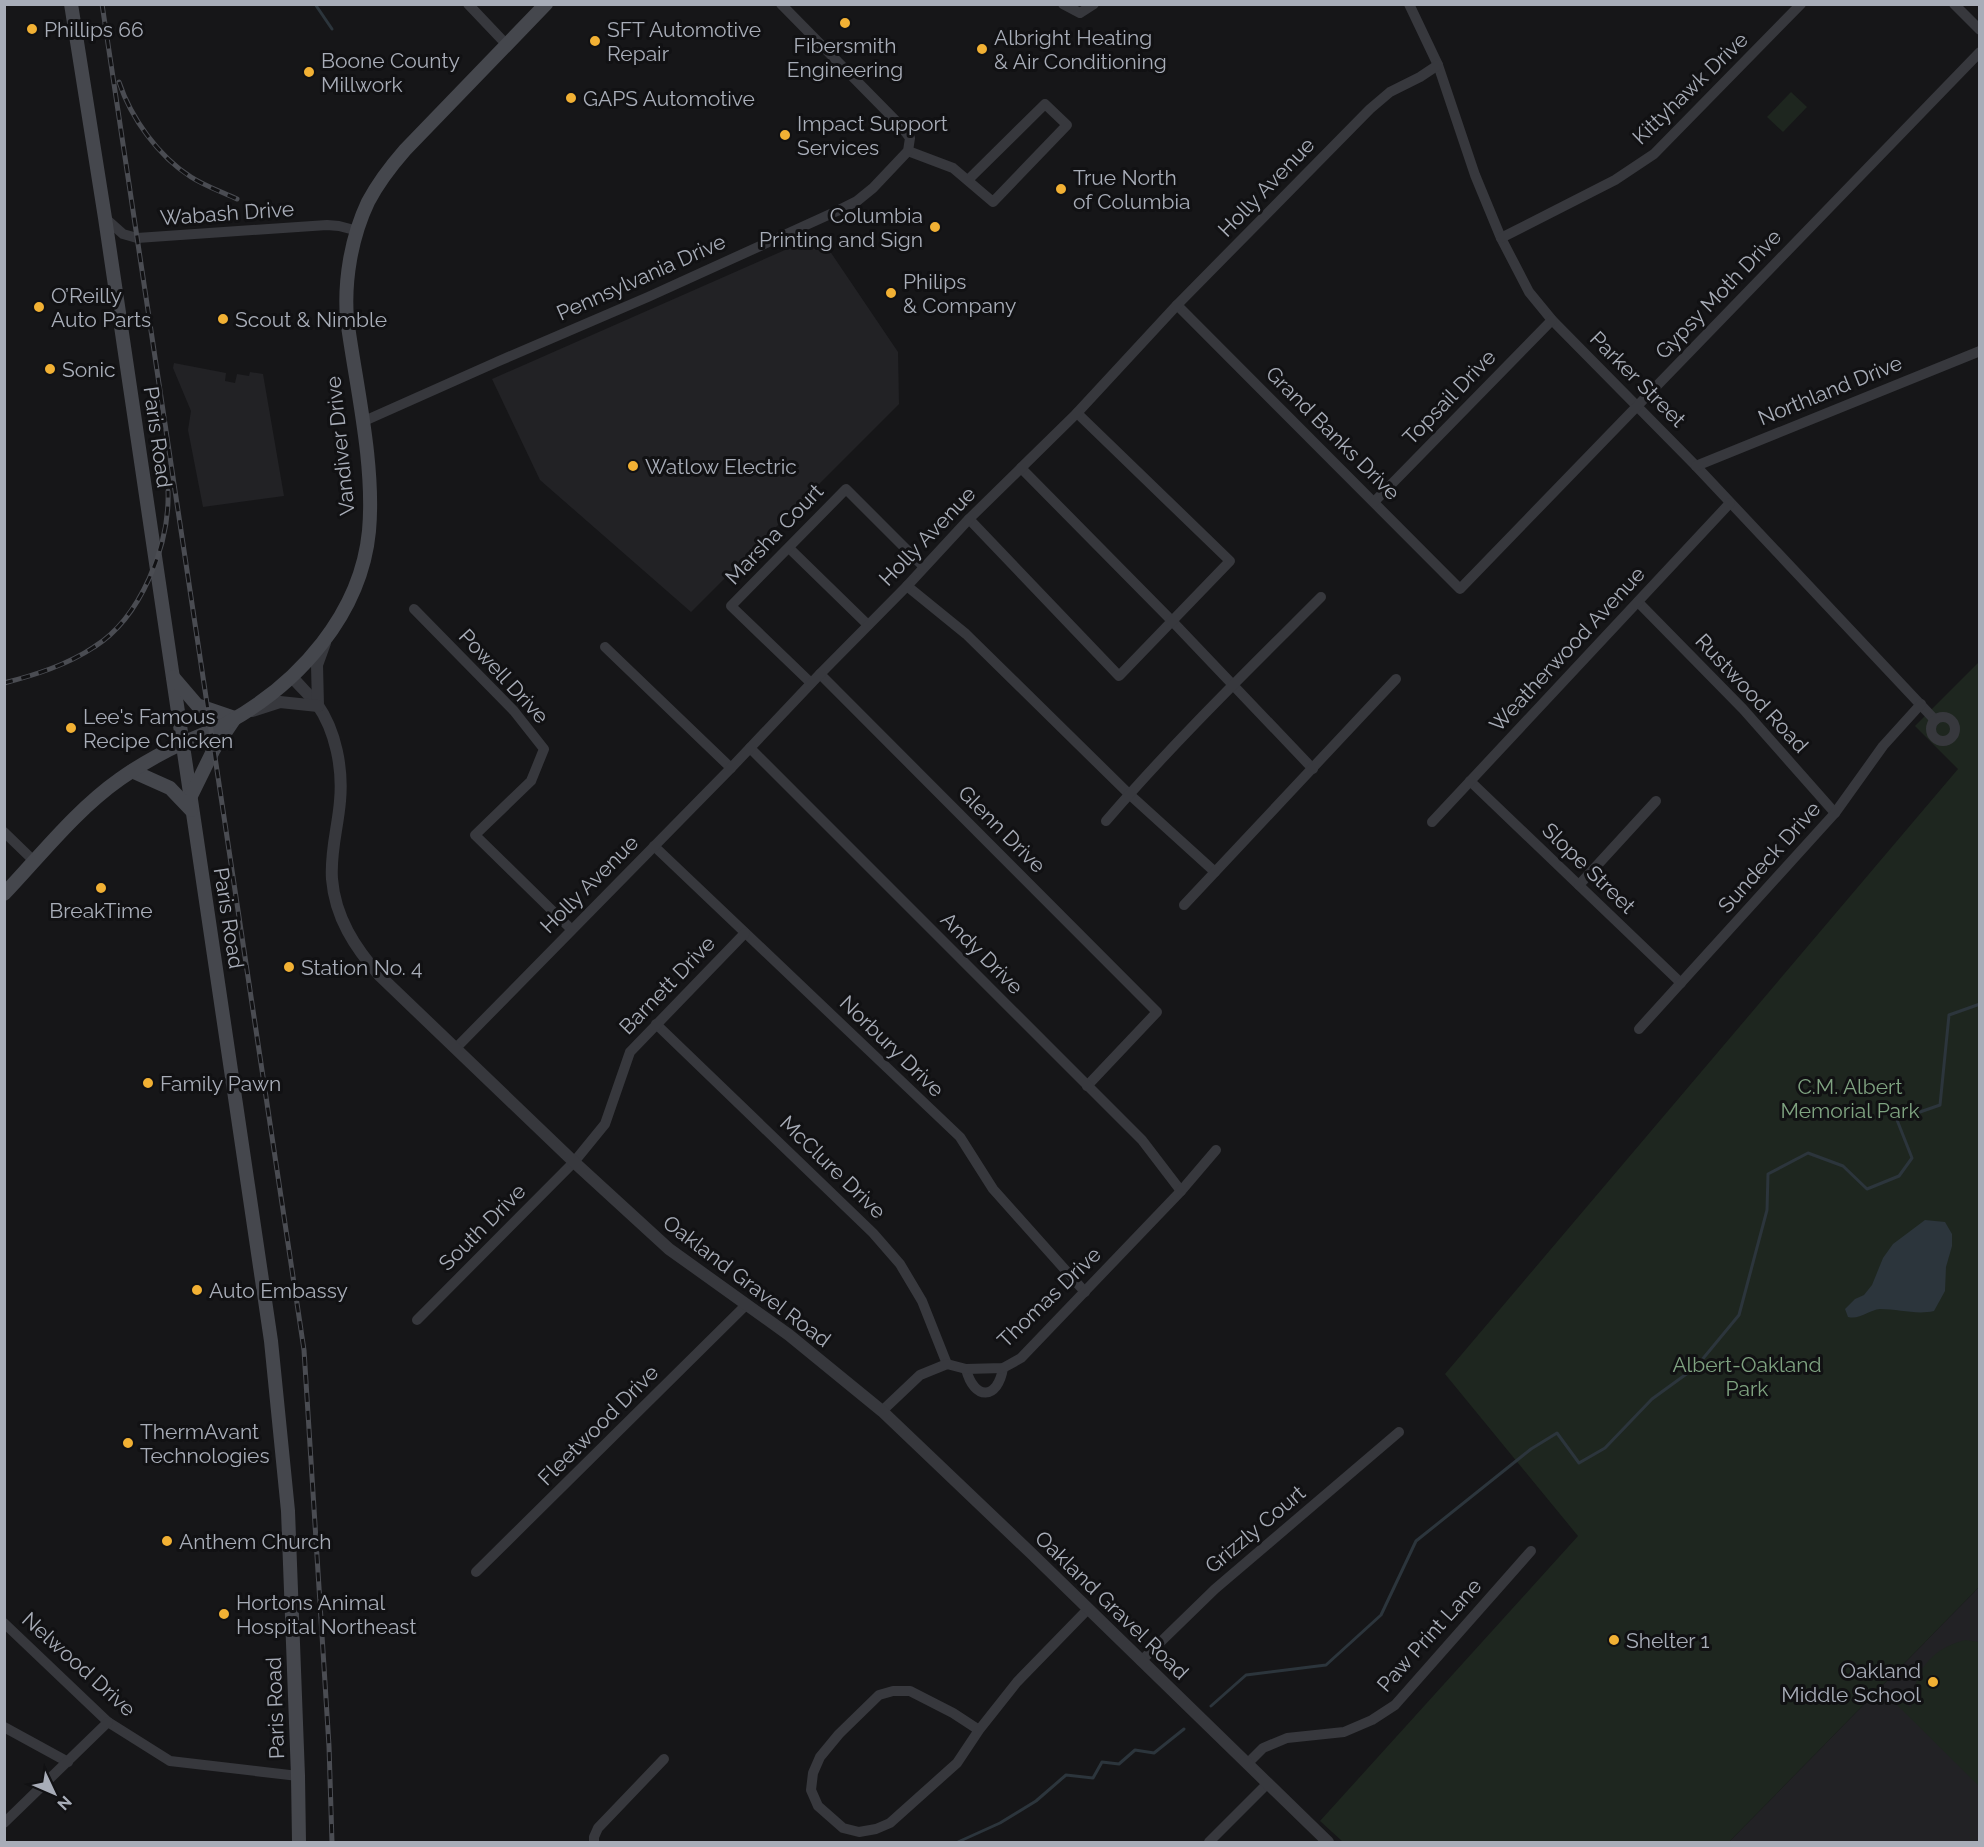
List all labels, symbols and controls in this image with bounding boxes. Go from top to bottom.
marker: Fibersmith Engineering [838,16,852,30]
place label: Phillips 66 [44,17,144,42]
place label: SFT Automotive Repair [607,17,761,66]
marker: Phillips 66 [25,22,39,36]
place label: Albright Heating & Air Conditioning [994,25,1167,74]
street label: Kittyhawk Drive [1627,27,1753,149]
place label: Fibersmith Engineering [787,33,903,82]
marker: SFT Automotive Repair [588,34,602,48]
marker: Albright Heating & Air Conditioning [975,42,989,56]
place label: Boone County Millwork [321,48,460,97]
marker: Boone County Millwork [302,65,316,79]
place label: GAPS Automotive [583,86,755,111]
marker: GAPS Automotive [564,91,578,105]
place label: Impact Support Services [797,111,948,160]
marker: Impact Support Services [778,128,792,142]
street label: Holly Avenue [1213,132,1319,242]
place label: True North of Columbia [1073,165,1191,214]
marker: True North of Columbia [1054,182,1068,196]
street label: Wabash Drive [159,196,295,230]
place label: Columbia Printing and Sign [759,203,923,252]
marker: Columbia Printing and Sign [928,220,942,234]
street label: Gypsy Moth Drive [1650,224,1786,364]
street label: Pennsylvania Drive [553,228,729,326]
place label: Philips & Company [903,269,1016,318]
place label: O’Reilly Auto Parts [51,283,151,332]
marker: Philips & Company [884,286,898,300]
marker: O’Reilly Auto Parts [32,300,46,314]
place label: Scout & Nimble [235,307,387,332]
marker: Scout & Nimble [216,312,230,326]
street label: Parker Street [1585,326,1691,432]
street label: Topsail Drive [1397,344,1501,450]
street label: Northland Drive [1754,350,1906,430]
place label: Sonic [62,357,116,382]
street label: Grand Banks Drive [1261,361,1405,505]
marker: Sonic [43,362,57,376]
street label: Vandiver Drive [320,375,360,517]
street label: Paris Road [139,385,177,489]
place label: Watlow Electric [645,454,797,479]
marker: Watlow Electric [626,459,640,473]
street label: Marsha Court [720,479,828,589]
street label: Holly Avenue [874,481,980,591]
street label: Weatherwood Avenue [1484,561,1650,737]
street label: Powell Drive [454,624,554,728]
street label: Rustwood Road [1690,628,1814,758]
place label: Lee's Famous Recipe Chicken [83,704,233,753]
marker: Lee's Famous Recipe Chicken [64,721,78,735]
street label: Glenn Drive [953,780,1051,878]
street label: Sundeck Drive [1713,796,1825,918]
street label: Slope Street [1537,817,1641,919]
street label: Holly Avenue [535,830,643,938]
street label: Paris Road [209,866,249,970]
marker: BreakTime [94,881,108,895]
place label: BreakTime [49,898,153,923]
street label: Andy Drive [936,907,1028,999]
street label: Barnett Drive [614,931,720,1039]
place label: Station No. 4 [301,955,423,980]
marker: Station No. 4 [282,960,296,974]
street label: Norbury Drive [835,990,949,1102]
place label: Family Pawn [160,1071,281,1096]
park label: C.M. Albert Memorial Park [1780,1074,1920,1123]
marker: Family Pawn [141,1076,155,1090]
street label: McClure Drive [775,1110,891,1224]
street label: South Drive [433,1178,531,1276]
street label: Oakland Gravel Road [658,1210,836,1352]
street label: Thomas Drive [992,1241,1106,1353]
place label: Auto Embassy [209,1278,348,1303]
marker: Auto Embassy [190,1283,204,1297]
park label: Albert-Oakland Park [1672,1352,1822,1401]
street label: Fleetwood Drive [533,1360,663,1490]
place label: ThermAvant Technologies [140,1419,270,1468]
marker: ThermAvant Technologies [121,1436,135,1450]
street label: Grizzly Court [1200,1480,1310,1578]
street label: Oakland Gravel Road [1030,1525,1194,1685]
place label: Anthem Church [179,1529,332,1554]
marker: Anthem Church [160,1534,174,1548]
street label: Paw Print Lane [1372,1573,1486,1697]
place label: Hortons Animal Hospital Northeast [236,1590,417,1639]
street label: Nelwood Drive [17,1607,141,1721]
marker: Hortons Animal Hospital Northeast [217,1607,231,1621]
place label: Shelter 1 [1626,1628,1709,1653]
marker: Shelter 1 [1607,1633,1621,1647]
street label: Paris Road [261,1656,289,1760]
place label: Oakland Middle School [1781,1658,1921,1707]
marker: Oakland Middle School [1926,1675,1940,1689]
north arrow [24,1763,84,1823]
text: N [53,1792,76,1814]

